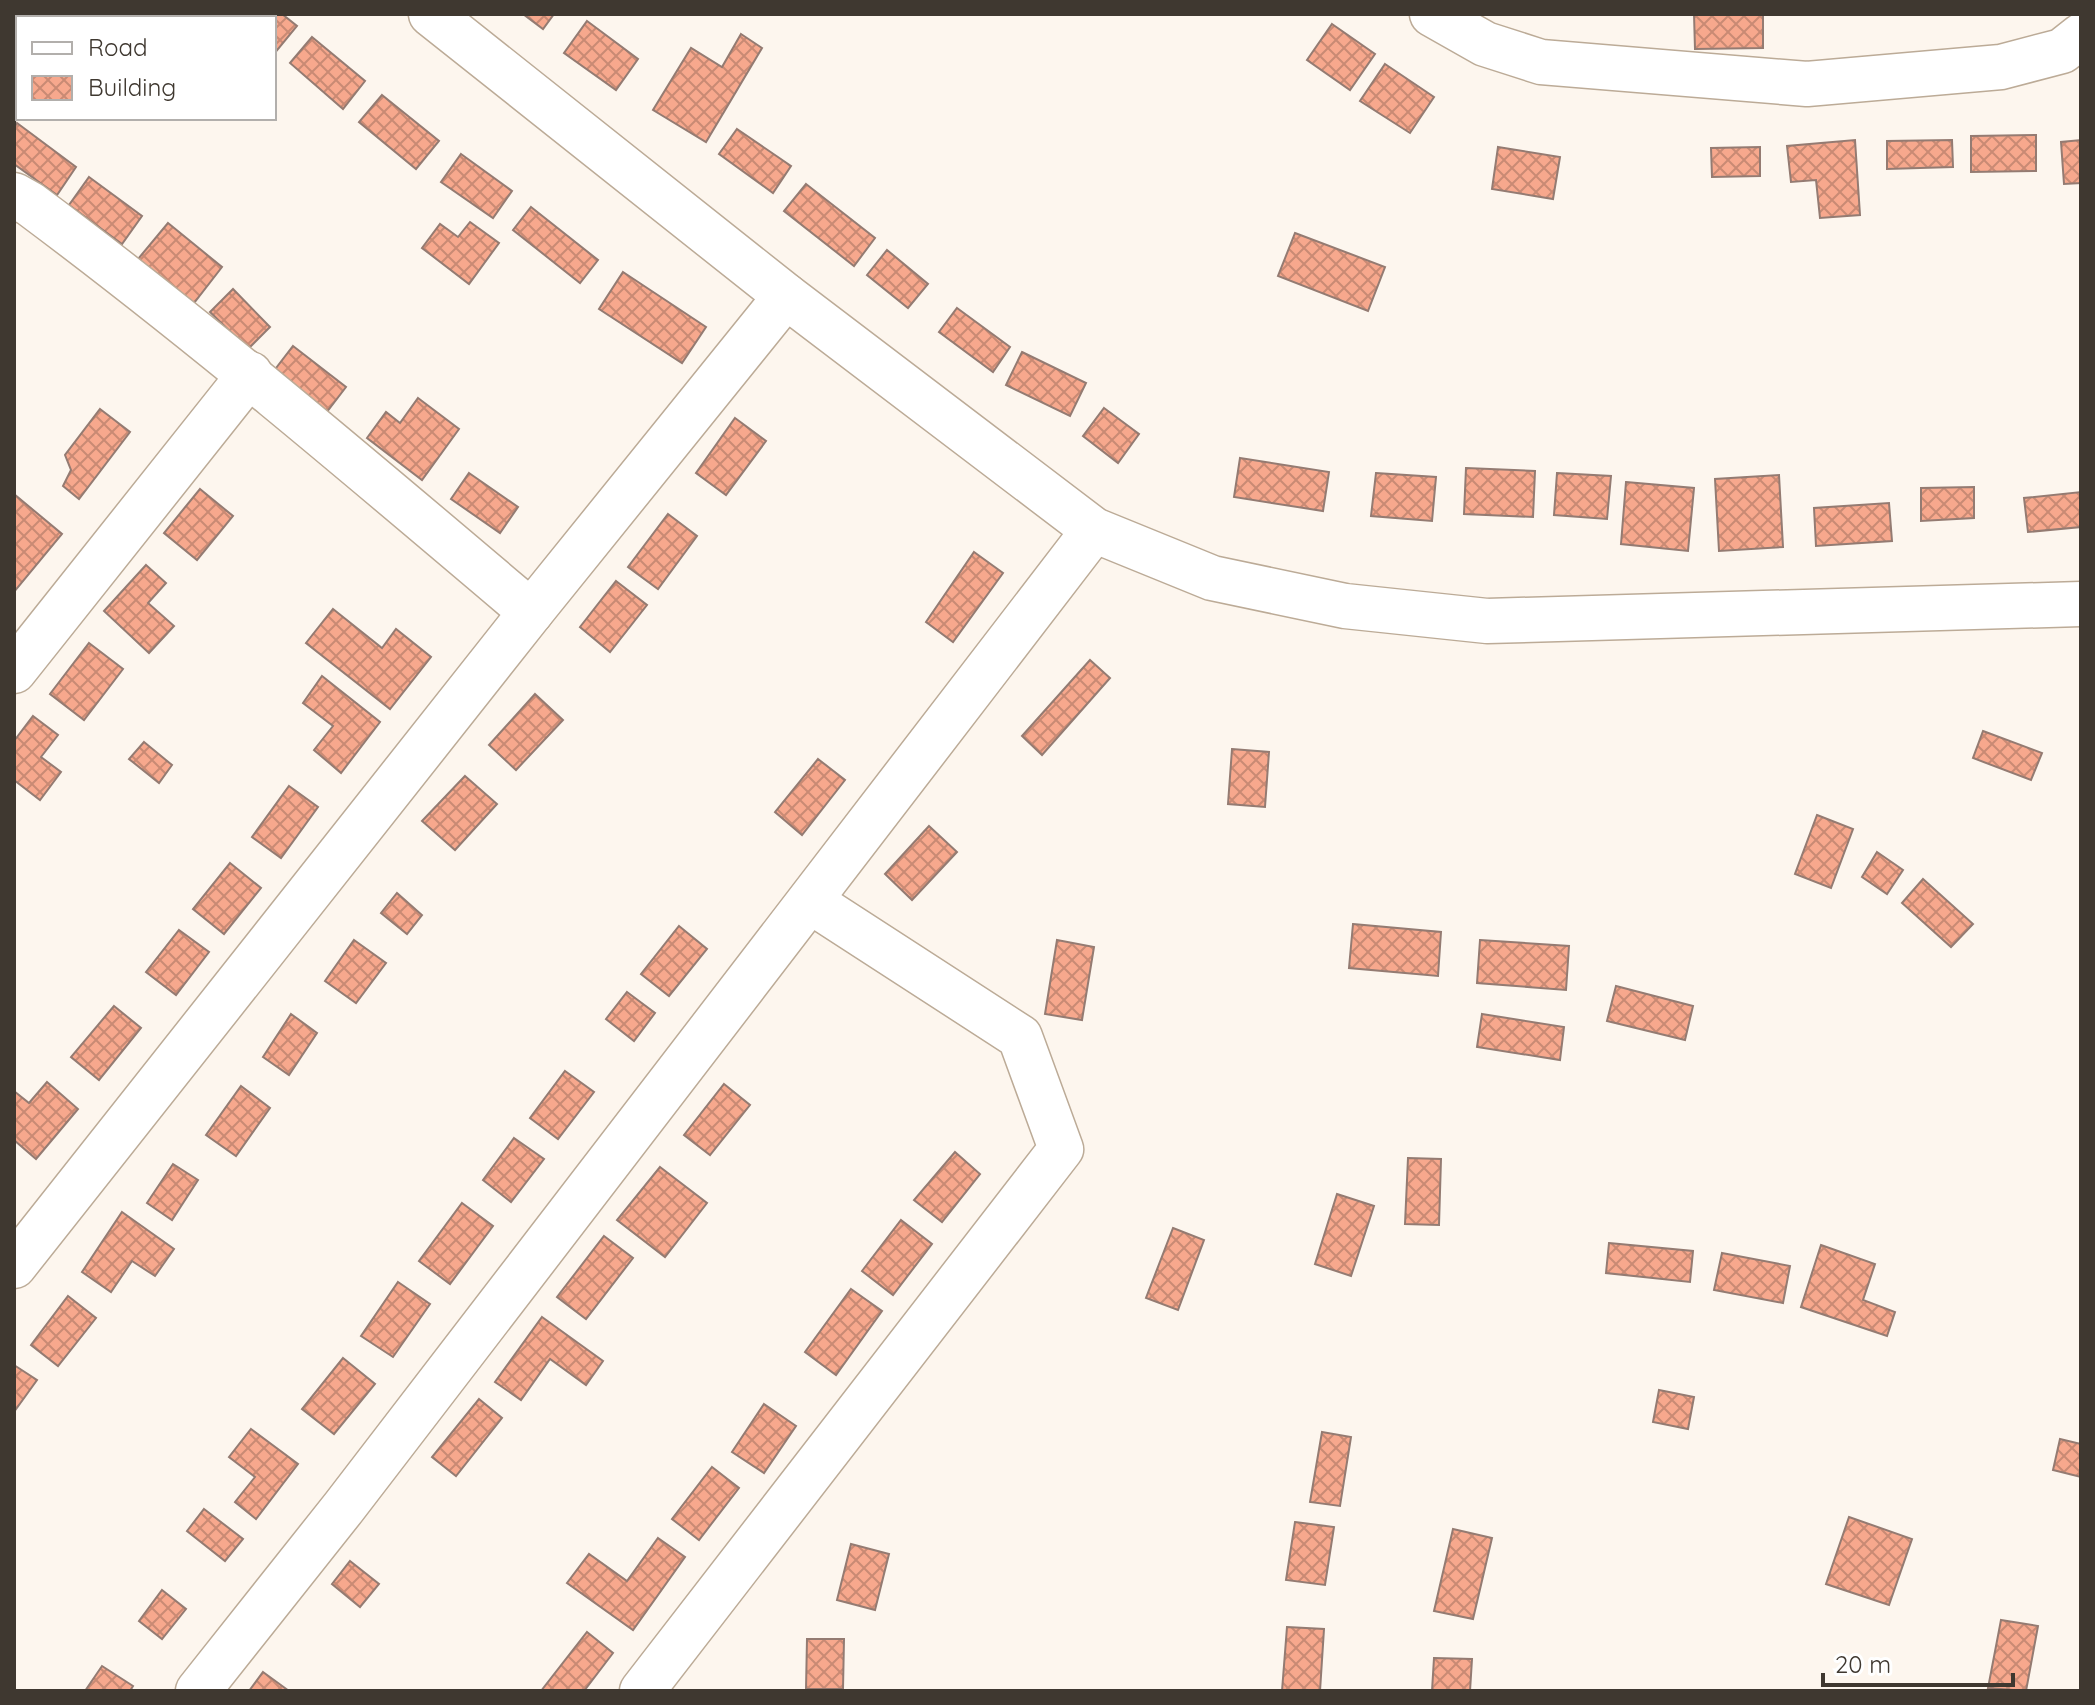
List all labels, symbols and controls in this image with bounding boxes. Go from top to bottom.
legend [16,16,276,120]
text: Road [88,32,148,62]
text: Building [88,72,176,102]
scale bar [1823,1637,2013,1687]
text: 20 m [1835,1649,1891,1679]

